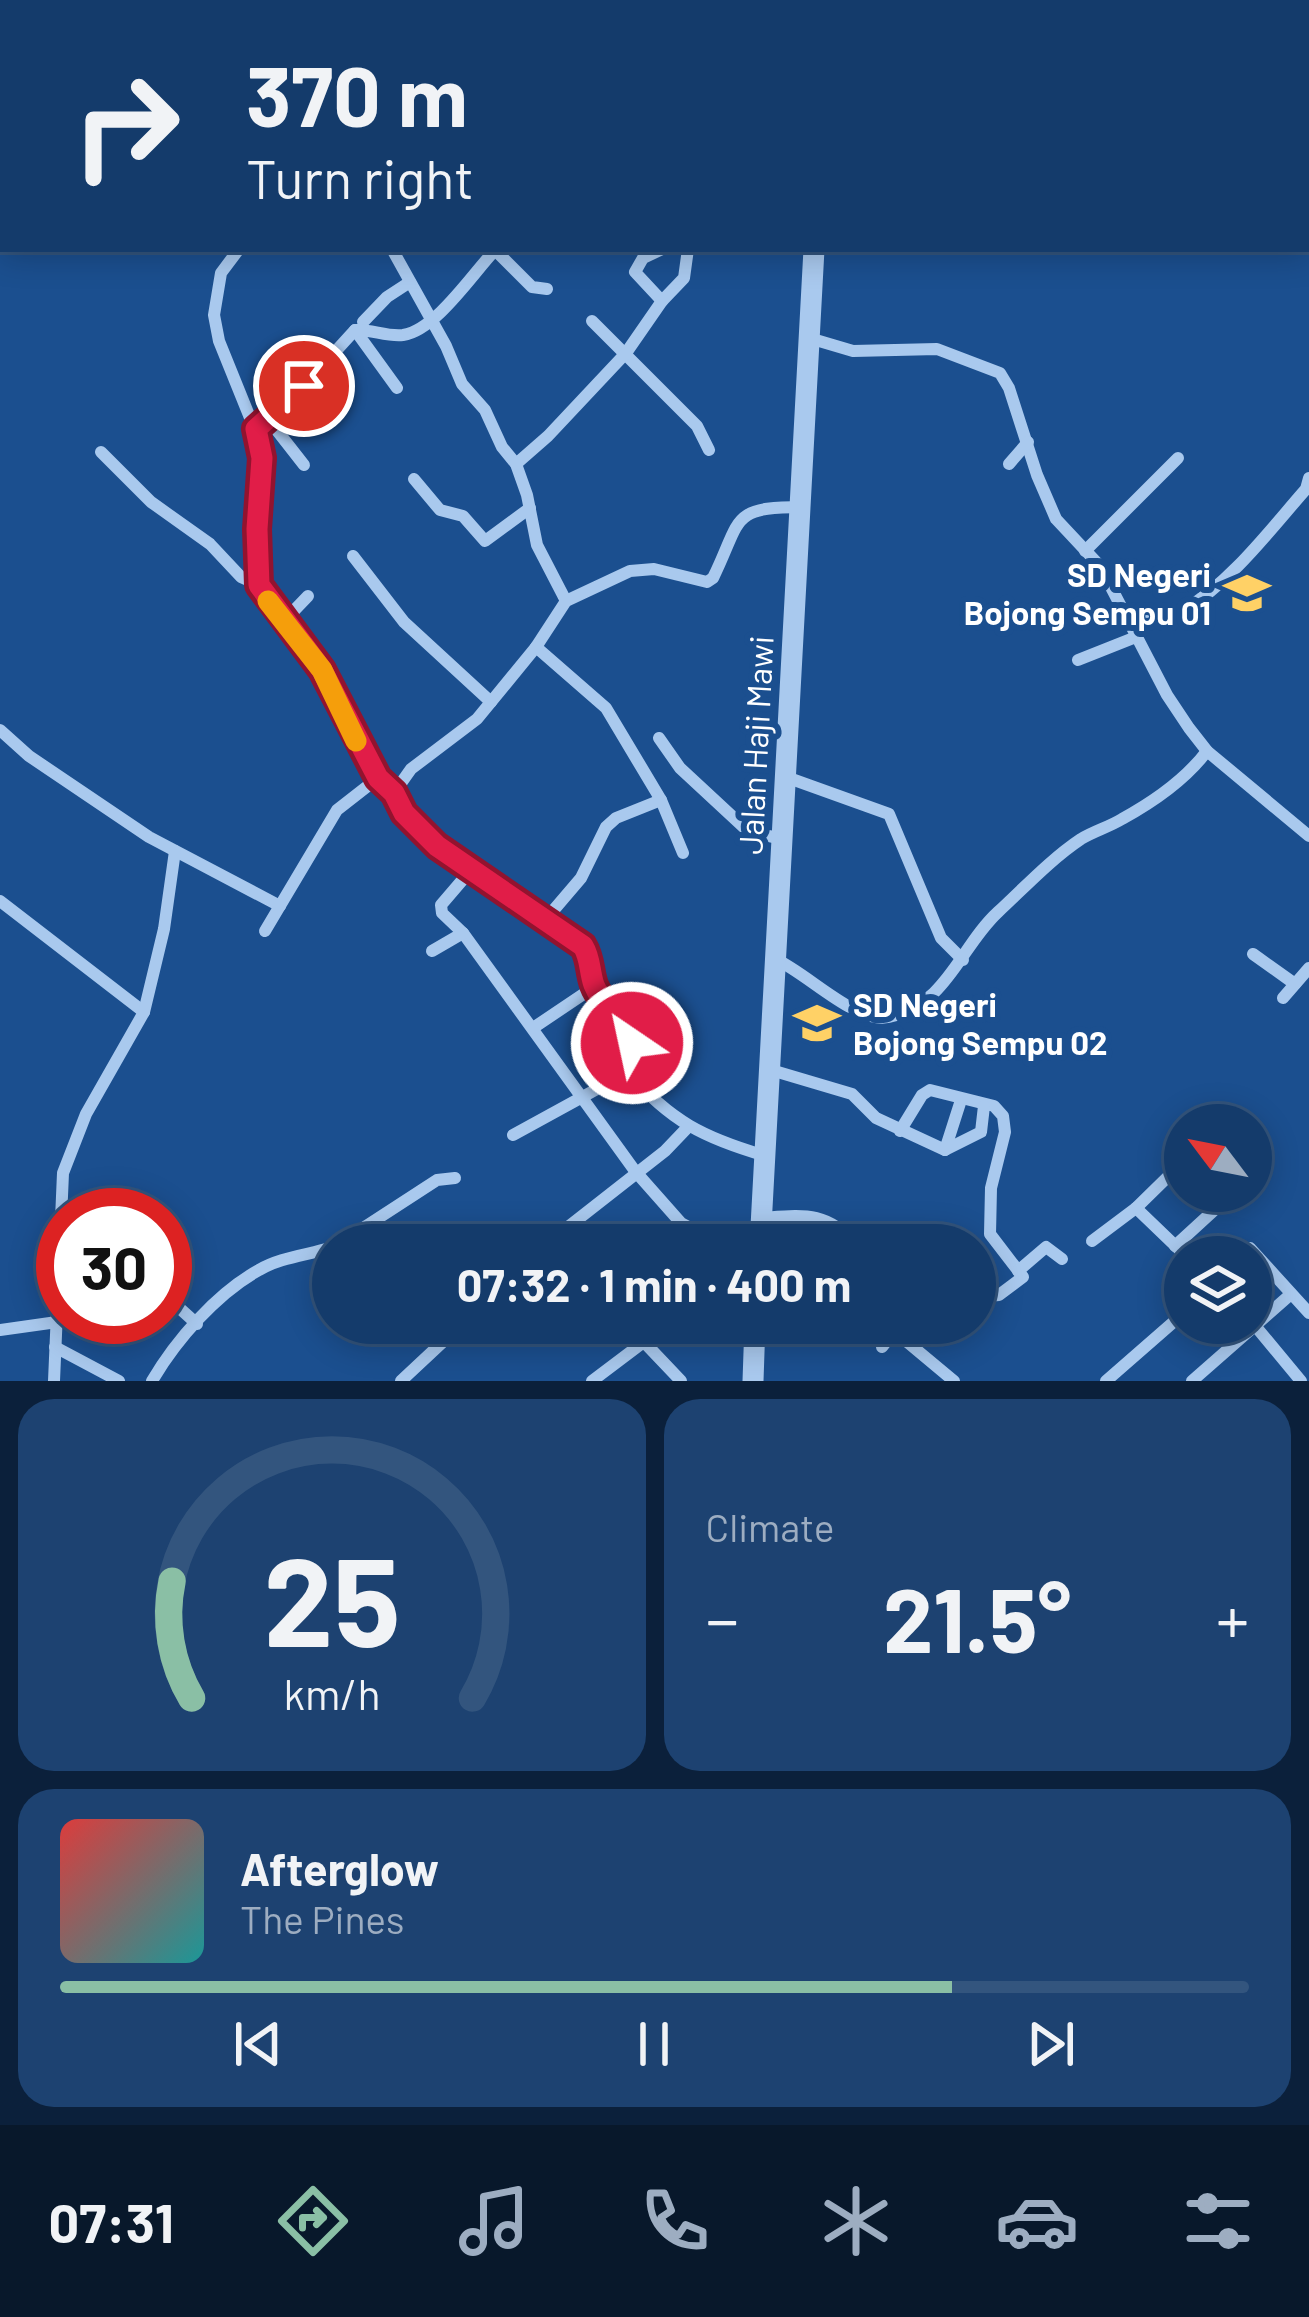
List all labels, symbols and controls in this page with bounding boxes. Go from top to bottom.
text: 370 m [246,43,468,144]
icon: right [48,48,204,204]
text: Turn right [246,145,474,210]
pin [253,335,355,437]
icon: arrive [271,353,337,419]
place label: SD Negeri Bojong Sempu 01 [964,554,1211,632]
school or university icon: SD Negeri Bojong Sempu 01 [1222,568,1272,618]
street label: Jalan Haji Mawi [729,635,781,855]
position arrow [569,980,695,1106]
place label: SD Negeri Bojong Sempu 02 [853,984,1107,1062]
school or university icon: SD Negeri Bojong Sempu 02 [792,998,842,1048]
north arrow [1164,1104,1272,1212]
map controls [1164,1104,1272,1344]
speed limit sign: 30 [36,1188,192,1344]
button: layers [1164,1236,1272,1344]
text: 07:32 · 1 min · 400 m [457,1257,851,1311]
text: Climate [706,1503,835,1550]
text: 25 [263,1522,400,1672]
text: 21.5° [883,1563,1071,1671]
text: − [706,1578,739,1657]
text: + [1216,1578,1249,1657]
text: km/h [283,1667,380,1719]
text: Afterglow [240,1841,439,1895]
text: The Pines [240,1895,405,1942]
icon: previous [225,2011,291,2077]
icon: pause [621,2011,687,2077]
icon: next [1018,2011,1084,2077]
icon: directions [271,2179,355,2263]
icon: music [452,2179,536,2263]
icon: phone [633,2179,717,2263]
icon: climate [814,2179,898,2263]
icon: car [995,2179,1079,2263]
icon: filters [1176,2179,1260,2263]
text: 07:31 [49,2189,174,2254]

